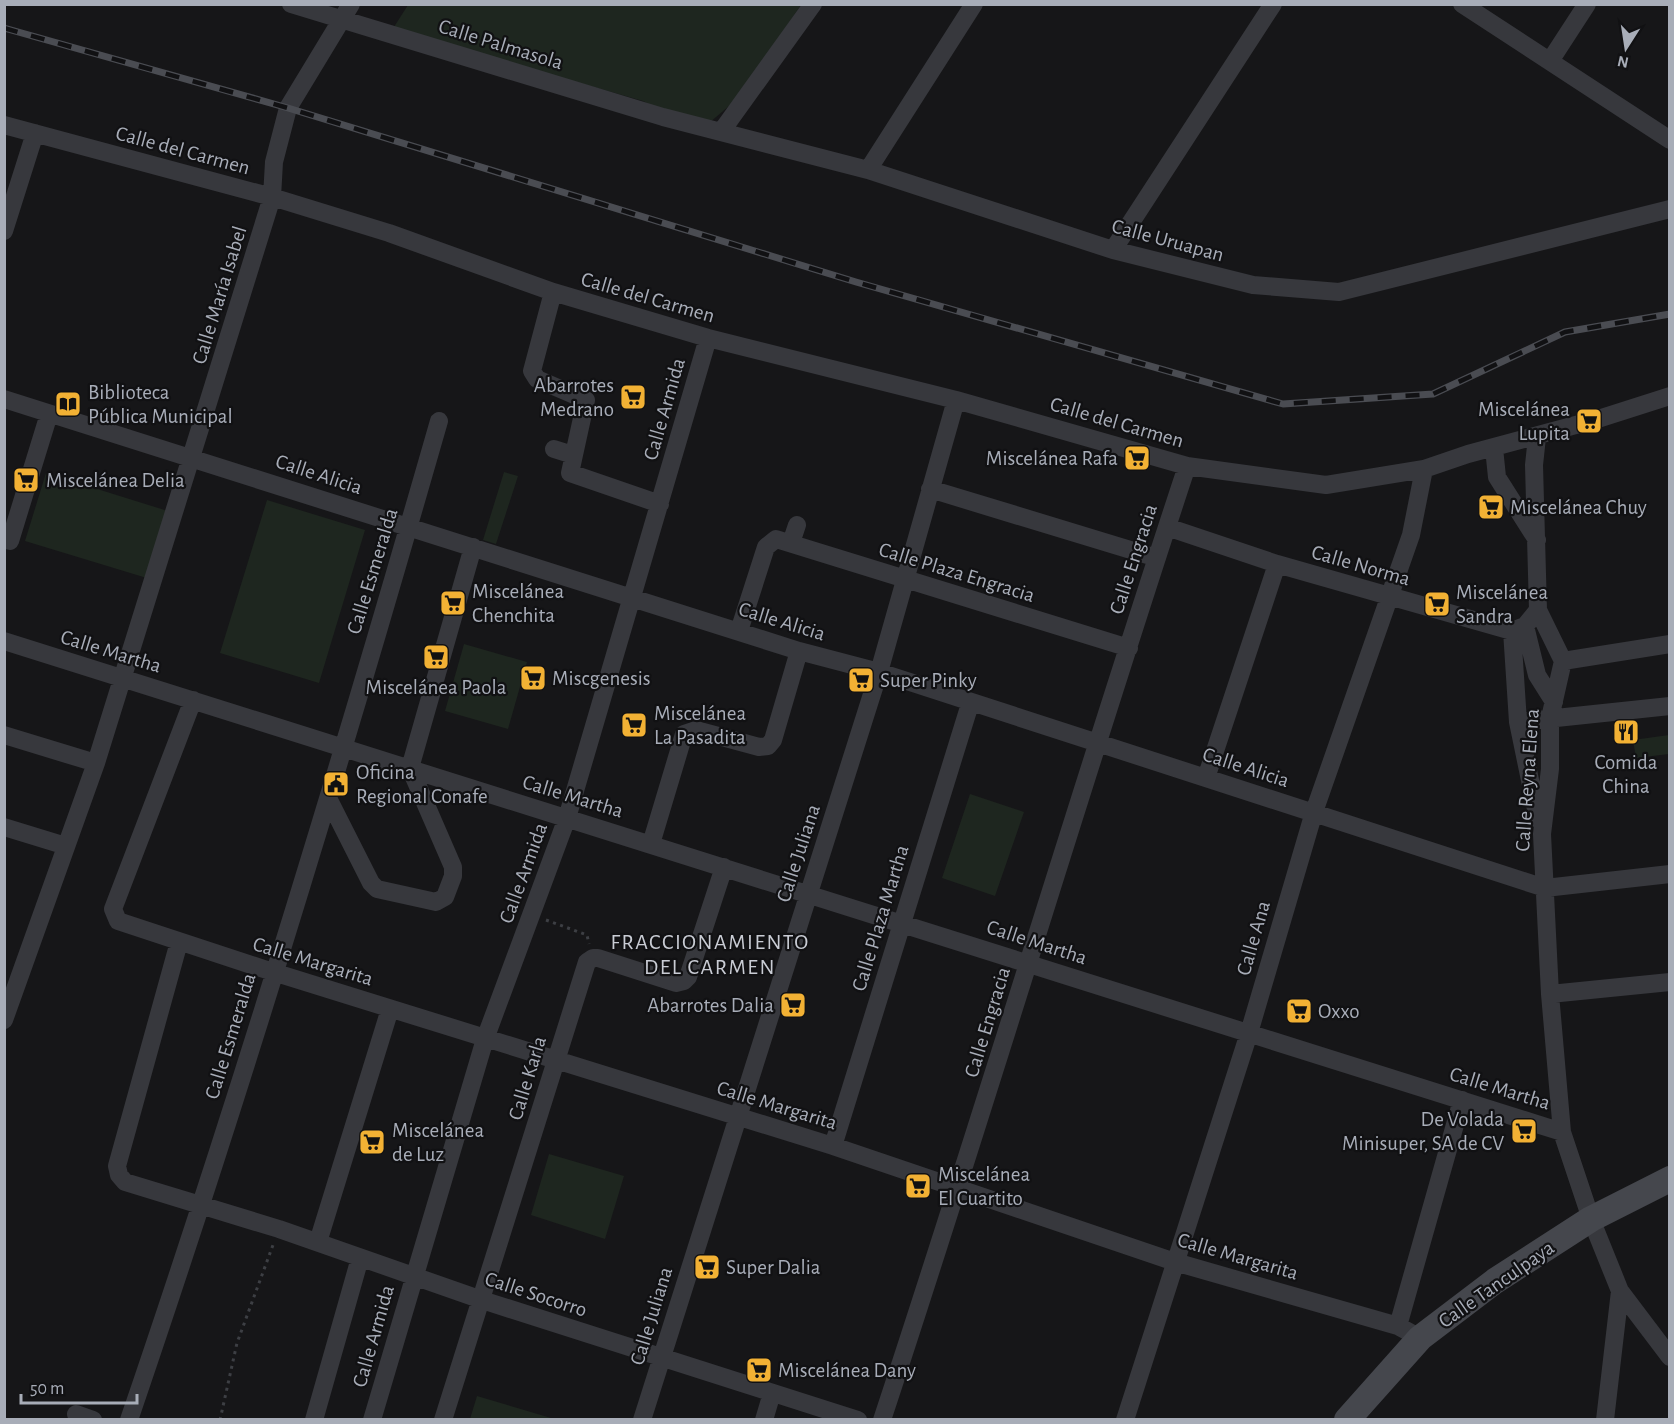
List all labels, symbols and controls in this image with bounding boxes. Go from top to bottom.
street label: Calle Palmasola [436,16,566,73]
north arrow [1596,18,1656,78]
text: N [1616,53,1630,71]
street label: Calle del Carmen [114,122,252,178]
street label: Calle Uruapan [1110,215,1226,266]
street label: Calle María Isabel [188,224,250,367]
street label: Calle del Carmen [579,268,717,327]
street label: Calle Armida [640,355,689,463]
place label: Abarrotes Medrano [534,375,614,420]
place label: Biblioteca Pública Municipal [88,382,233,427]
supermarket icon: Abarrotes Medrano [618,382,648,412]
library icon: Biblioteca Pública Municipal [53,389,83,419]
street label: Calle del Carmen [1048,393,1186,452]
place label: Miscelánea Lupita [1478,399,1570,444]
supermarket icon: Miscelánea Lupita [1574,406,1604,436]
supermarket icon: Miscelánea Rafa [1122,443,1152,473]
place label: Miscelánea Rafa [986,448,1118,469]
street label: Calle Alicia [273,451,365,498]
supermarket icon: Miscelánea Delia [11,465,41,495]
place label: Miscelánea Delia [46,470,185,491]
supermarket icon: Miscelánea Chuy [1476,492,1506,522]
place label: Miscelánea Chuy [1510,497,1647,518]
street label: Calle Engracia [1106,501,1161,617]
street label: Calle Esmeralda [343,505,402,637]
street label: Calle Plaza Engracia [876,539,1038,606]
street label: Calle Norma [1309,541,1413,590]
place label: Miscelánea Chenchita [472,581,564,626]
place label: Miscelánea Sandra [1456,582,1548,627]
supermarket icon: Miscelánea Chenchita [438,588,468,618]
supermarket icon: Miscelánea Sandra [1422,589,1452,619]
street label: Calle Alicia [736,598,828,645]
street label: Calle Martha [58,626,164,677]
supermarket icon: Miscelánea Paola [421,642,451,672]
supermarket icon: Miscgenesis [518,663,548,693]
supermarket icon: Super Pinky [846,665,876,695]
place label: Miscgenesis [552,668,651,689]
place label: Super Pinky [880,670,977,691]
place label: Miscelánea Paola [366,677,507,698]
place label: Miscelánea La Pasadita [654,703,746,748]
street label: Calle Reyna Elena [1512,708,1543,852]
supermarket icon: Miscelánea La Pasadita [619,710,649,740]
restaurant icon: Comida China [1611,717,1641,747]
street label: Calle Alicia [1200,744,1292,791]
place label: Comida China [1594,752,1658,797]
place label: Oficina Regional Conafe [356,762,488,807]
public building icon: Oficina Regional Conafe [321,769,351,799]
street label: Calle Martha [520,771,626,822]
street label: Calle Juliana [773,801,824,905]
street label: Calle Armida [496,820,551,926]
street label: Calle Plaza Martha [848,842,913,994]
street label: Calle Ana [1233,898,1274,978]
street label: Calle Martha [984,916,1090,969]
district label: FRACCIONAMIENTO DEL CARMEN [610,931,810,978]
street label: Calle Margarita [250,933,376,990]
street label: Calle Engracia [961,964,1014,1080]
street label: Calle Esmeralda [201,970,260,1102]
supermarket icon: Abarrotes Dalia [778,990,808,1020]
place label: Abarrotes Dalia [647,995,774,1016]
supermarket icon: Oxxo [1284,996,1314,1026]
place label: Oxxo [1318,1001,1360,1022]
street label: Calle Karla [505,1033,550,1123]
street label: Calle Martha [1447,1063,1553,1114]
street label: Calle Margarita [714,1077,840,1134]
place label: De Volada Minisuper, SA de CV [1342,1109,1504,1154]
supermarket icon: De Volada Minisuper, SA de CV [1509,1116,1539,1146]
place label: Miscelánea de Luz [392,1120,484,1165]
supermarket icon: Miscelánea de Luz [357,1127,387,1157]
place label: Miscelánea El Cuartito [938,1164,1030,1209]
supermarket icon: Miscelánea El Cuartito [903,1171,933,1201]
street label: Calle Margarita [1175,1229,1301,1284]
street label: Calle Tanculpaya [1435,1237,1558,1332]
supermarket icon: Super Dalia [692,1252,722,1282]
place label: Super Dalia [726,1257,821,1278]
street label: Calle Juliana [627,1264,676,1368]
street label: Calle Socorro [482,1268,589,1321]
street label: Calle Armida [349,1282,398,1390]
supermarket icon: Miscelánea Dany [744,1355,774,1385]
place label: Miscelánea Dany [778,1360,916,1381]
scale bar [21,1367,136,1405]
text: 50 m [30,1380,64,1398]

